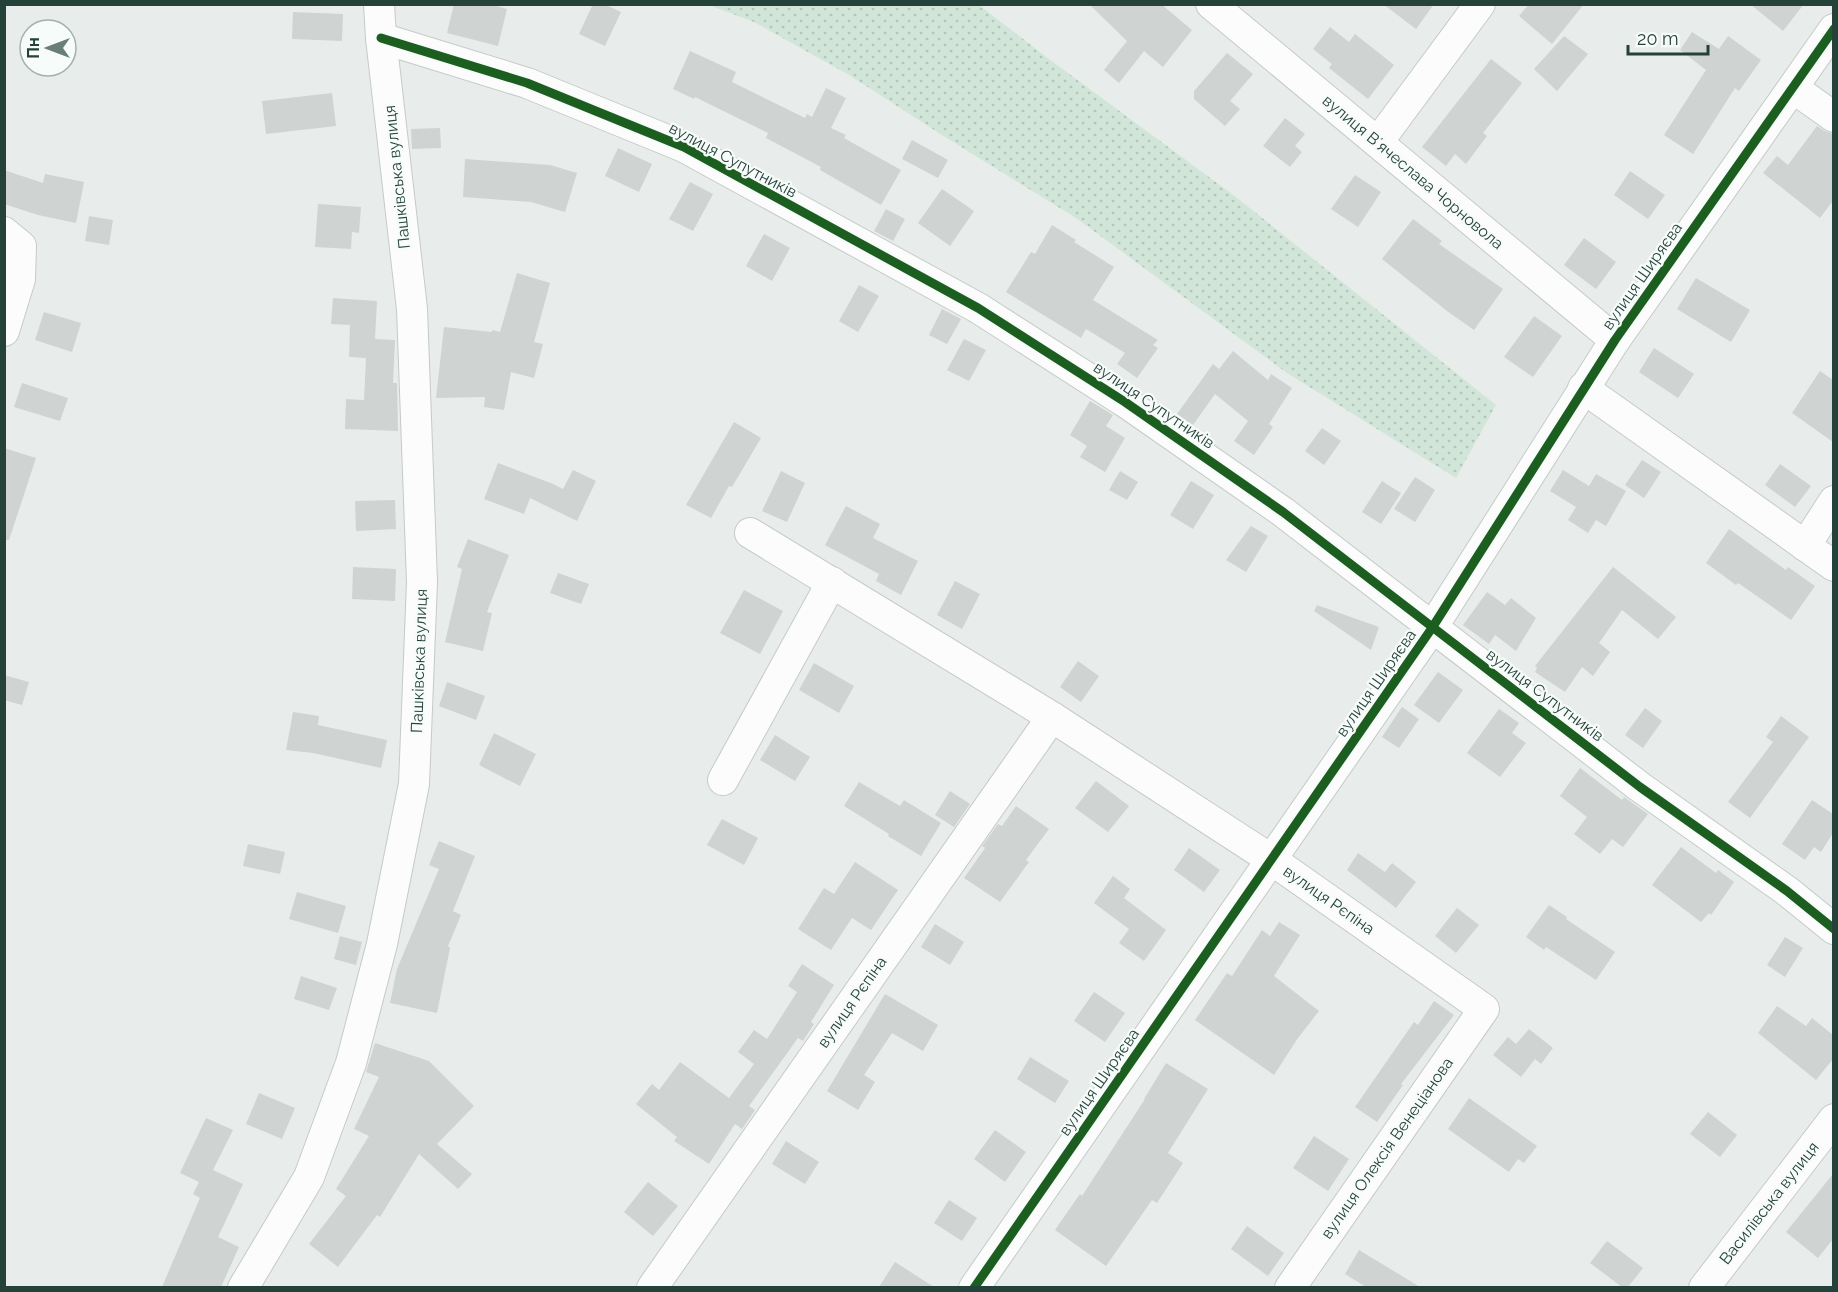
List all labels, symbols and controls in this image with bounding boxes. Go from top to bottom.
north arrow [18,18,78,78]
scale bar [1628,18,1708,56]
text: 20 m [1637,28,1679,49]
text: Пн [24,37,43,59]
street label: вулиця Вʼячеслава Чорновола [1319,91,1507,253]
street label: Пашківська вулиця [380,104,414,250]
street label: вулиця Супутників [666,118,800,202]
street label: вулиця Ширяєва [1598,219,1686,333]
street label: вулиця Супутників [1090,358,1218,452]
street label: Пашківська вулиця [407,589,431,733]
street label: вулиця Ширяєва [1332,626,1420,740]
street label: вулиця Супутників [1483,645,1607,745]
street label: вулиця Рєпіна [1280,862,1378,938]
street label: вулиця Рєпіна [814,953,890,1051]
street label: вулиця Ширяєва [1055,1025,1143,1139]
street label: вулиця Олексія Венеціанова [1317,1054,1457,1242]
street label: Василівська вулиця [1715,1138,1823,1268]

